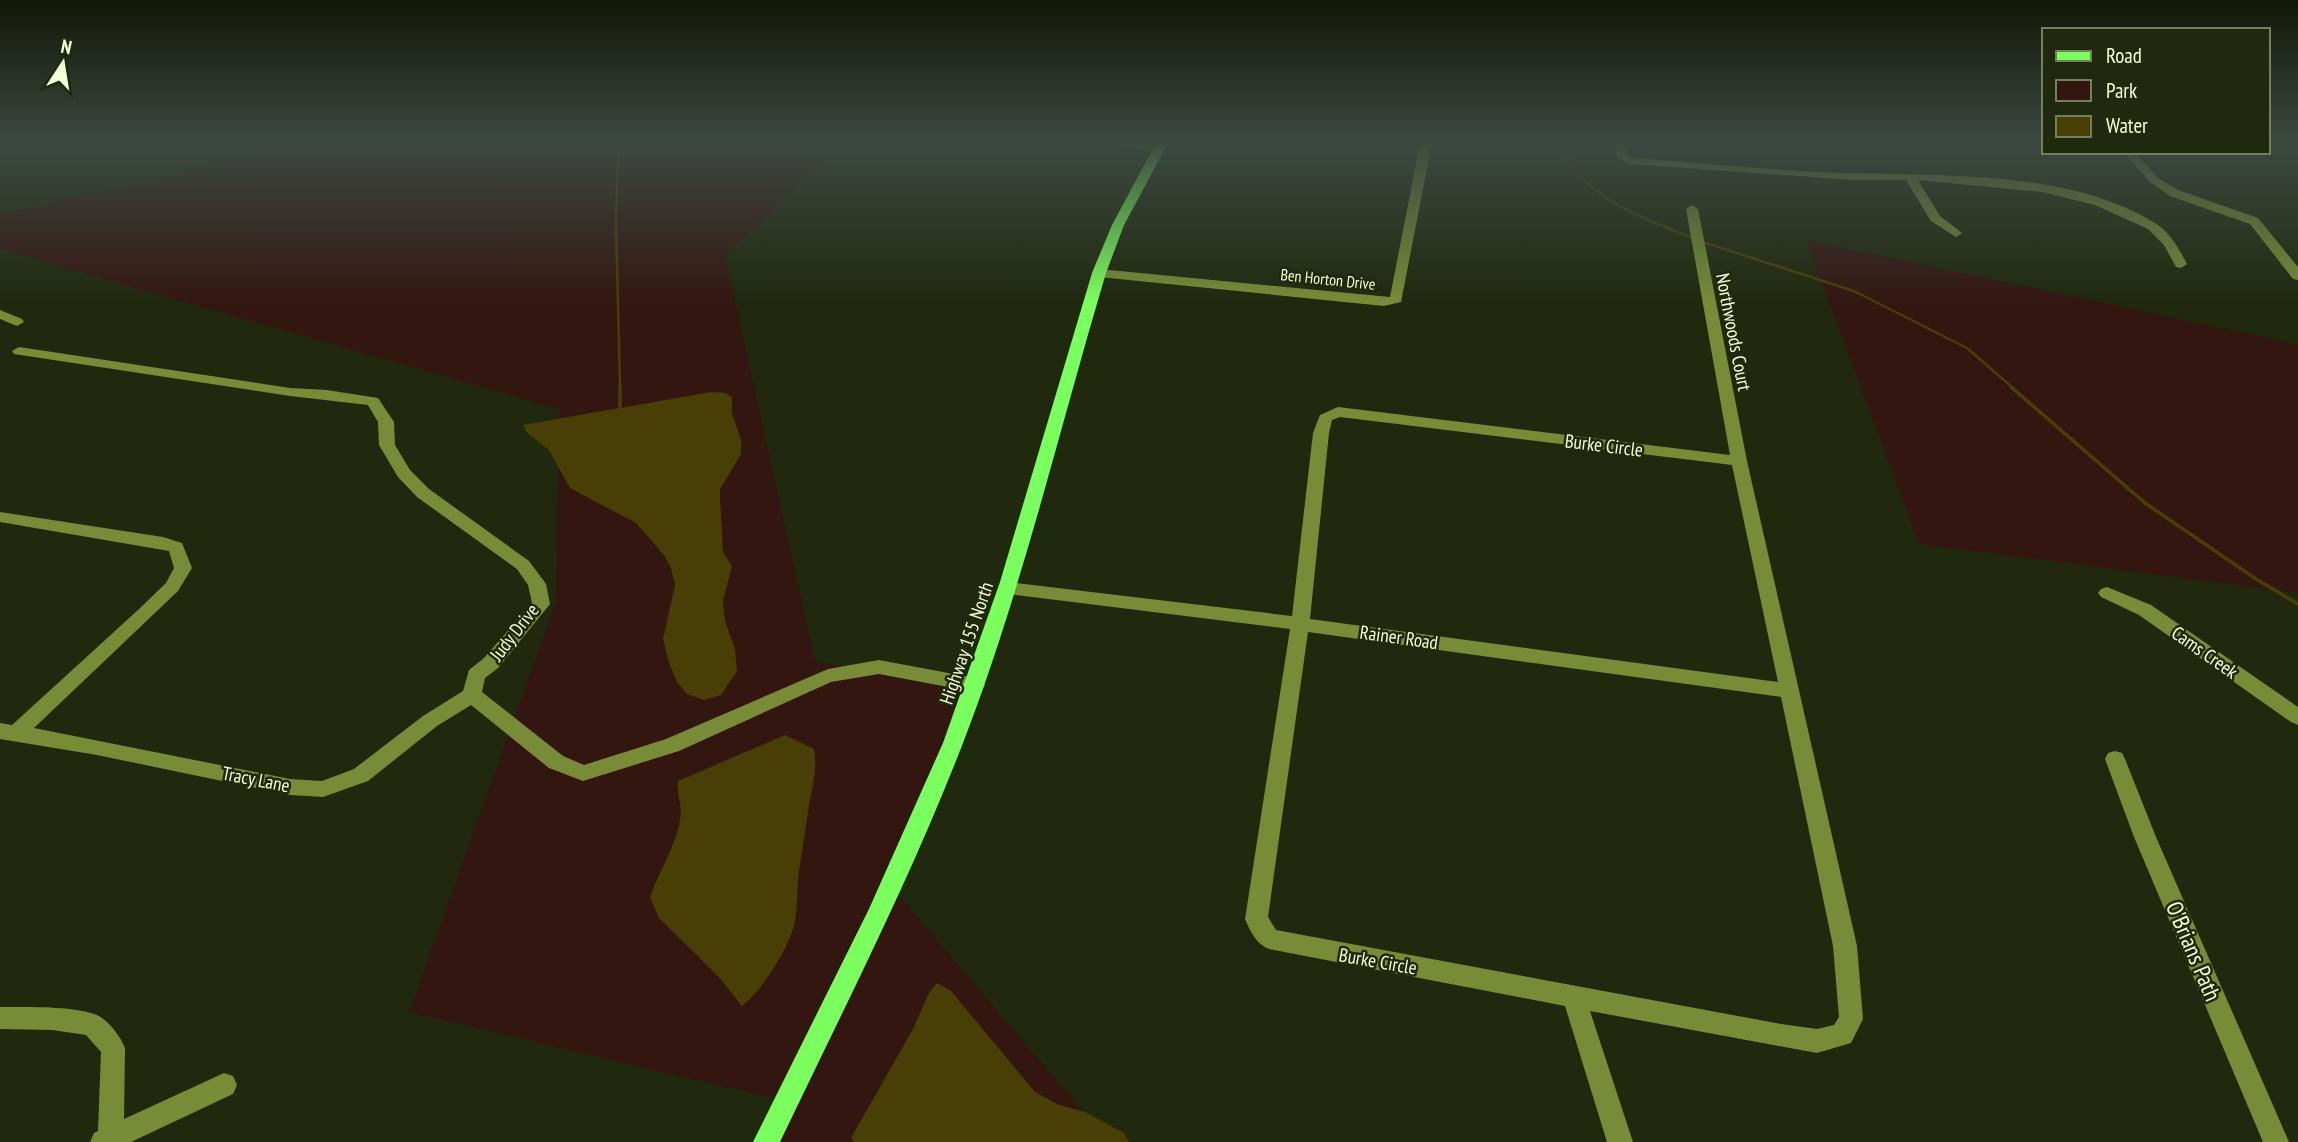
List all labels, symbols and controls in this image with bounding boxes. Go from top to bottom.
north arrow [28,28,98,98]
legend [2042,28,2270,154]
text: N [59,34,74,59]
text: Road [2106,42,2142,69]
text: Park [2106,77,2137,104]
text: Water [2106,112,2148,139]
street label: Ben Horton Drive [1279,264,1377,294]
street label: Northwoods Court [1711,271,1757,394]
street label: Burke Circle [1564,428,1645,462]
street label: Highway 155 North [934,579,998,707]
street label: Judy Drive [484,598,544,666]
street label: Rainer Road [1358,620,1440,654]
street label: Cams Creek [2167,621,2243,684]
street label: Tracy Lane [220,761,292,797]
street label: O'Brians Path [2160,897,2228,1005]
street label: Burke Circle [1337,942,1419,980]

